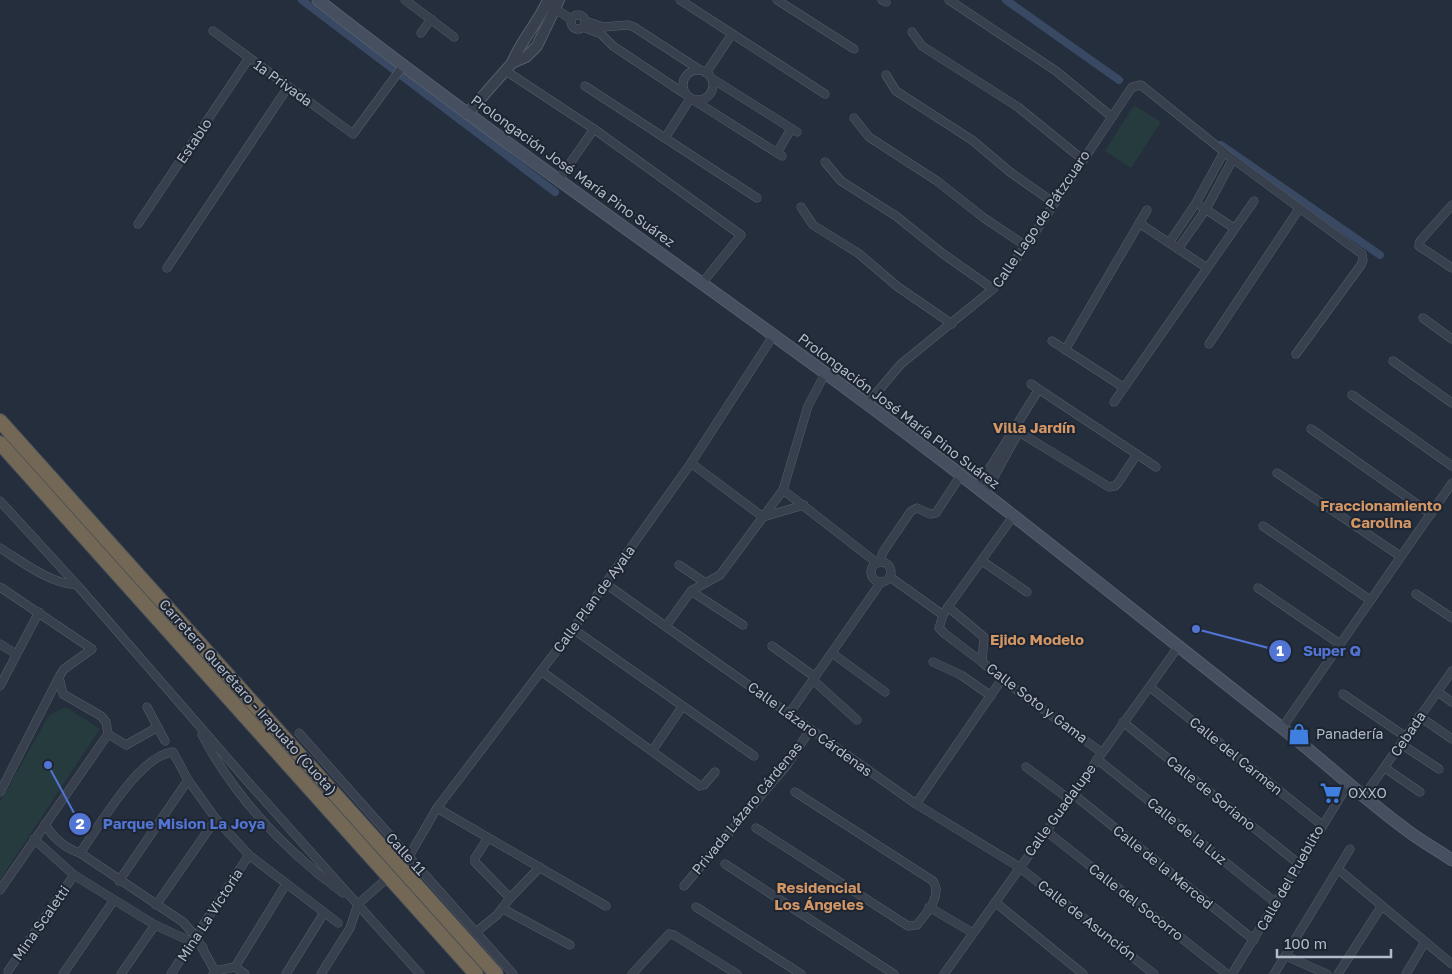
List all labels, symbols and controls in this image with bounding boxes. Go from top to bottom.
street label: 1a Privada [251,56,316,110]
street label: Prolongación José María Pino Suárez [468,91,679,250]
street label: Establo [172,115,215,167]
street label: Calle Lago de Pátzcuaro [988,147,1093,291]
street label: Prolongación José María Pino Suárez [795,329,1003,492]
district label: Villa Jardín [993,418,1075,436]
district label: Fraccionamiento Carolina [1320,496,1442,531]
street label: Calle Plan de Ayala [549,542,638,655]
street label: Carretera Querétaro - Irapuato (Cuota) [156,595,341,798]
district label: Ejido Modelo [990,630,1084,648]
callout: Super Q [1268,636,1371,666]
text: 1 [1276,641,1284,659]
text: Super Q [1303,641,1361,659]
street label: Calle Soto y Gama [983,659,1091,746]
street label: Calle Lázaro Cárdenas [745,678,876,779]
street label: Cebada [1386,708,1429,759]
street label: Calle del Carmen [1186,713,1286,798]
shop icon: Panadería [1286,721,1312,747]
place label: Panadería [1316,725,1383,742]
street label: Privada Lázaro Cárdenas [688,738,805,877]
street label: Calle de Soriano [1163,752,1259,834]
street label: Calle Guadalupe [1020,760,1099,859]
supermarket icon: OXXO [1318,780,1344,806]
place label: OXXO [1348,784,1387,801]
street label: Calle de la Luz [1144,793,1230,868]
callout: Parque Mision La Joya [68,809,275,839]
text: 2 [75,814,85,832]
text: Parque Mision La Joya [103,814,265,832]
street label: Calle de la Merced [1110,821,1217,912]
street label: Calle del Pueblito [1252,822,1327,934]
street label: Calle 11 [383,829,430,879]
street label: Calle del Socorro [1086,859,1187,944]
street label: Mina La Victoria [173,865,246,964]
street label: Calle de Asunción [1035,876,1140,963]
district label: Residencial Los Ángeles [774,878,864,913]
street label: Mina Scaletti [9,882,73,963]
scale bar [1277,926,1391,958]
text: 100 m [1284,934,1327,952]

